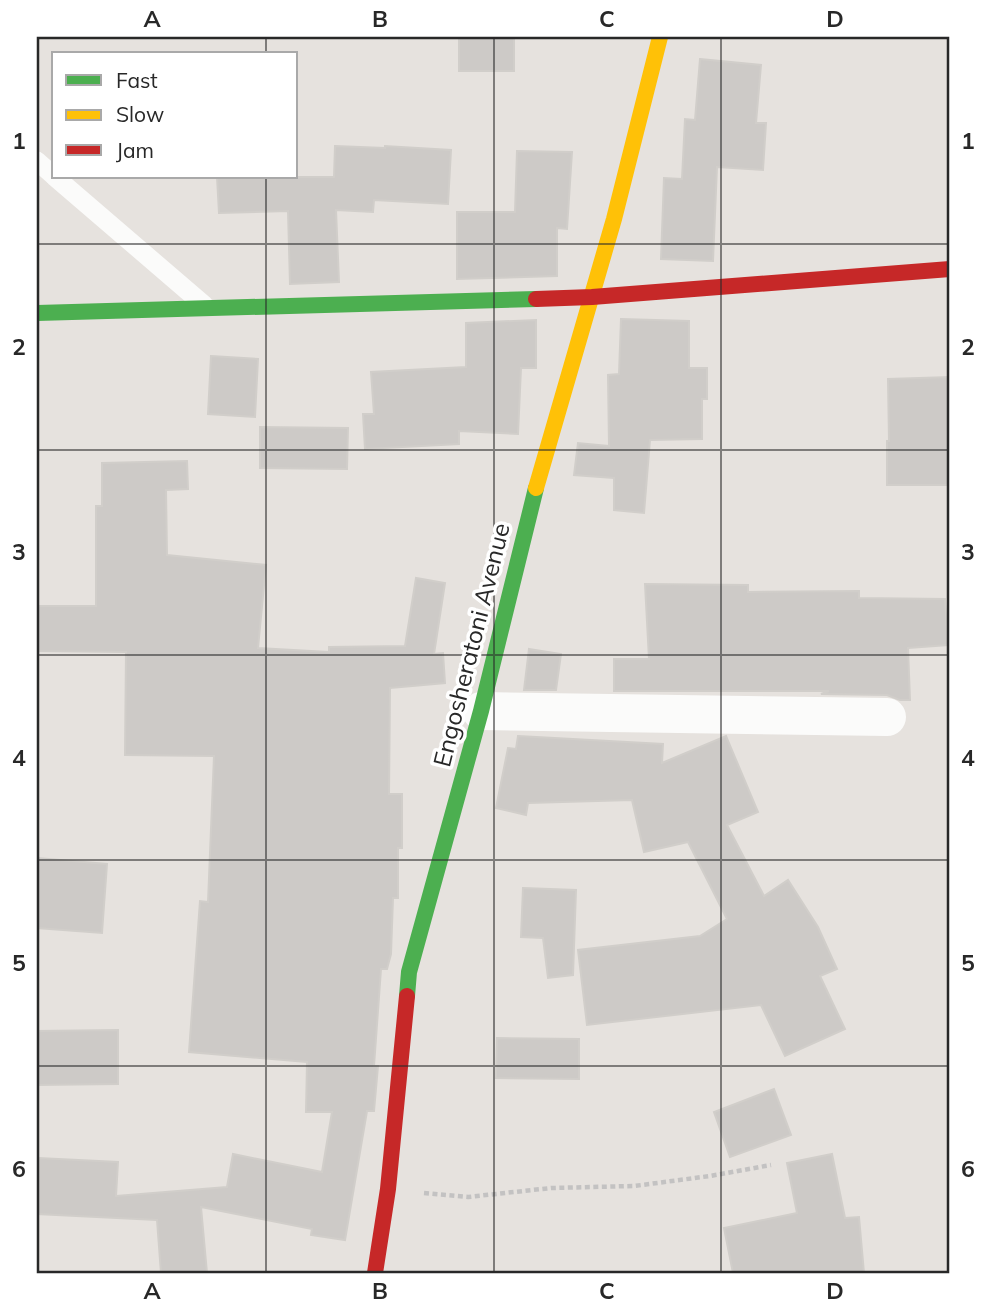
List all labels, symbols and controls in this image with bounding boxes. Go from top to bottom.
text: A [143,4,161,33]
text: B [372,4,388,33]
text: C [599,4,615,33]
text: D [826,4,844,33]
legend [52,52,298,178]
text: Fast [116,67,158,93]
text: Slow [116,101,164,127]
text: 1 [12,126,26,155]
text: 1 [961,126,975,155]
text: Jam [116,137,154,163]
text: 2 [12,332,26,361]
text: 2 [961,332,975,361]
street label: Engosheratoni Avenue [426,520,516,770]
text: 3 [12,537,26,566]
text: 3 [961,537,975,566]
text: 4 [12,743,26,772]
text: 4 [961,743,975,772]
text: 5 [12,948,26,977]
text: 5 [961,948,975,977]
text: 6 [12,1154,26,1183]
text: 6 [961,1154,975,1183]
text: A [143,1276,161,1305]
text: B [372,1276,388,1305]
text: C [599,1276,615,1305]
text: D [826,1276,844,1305]

